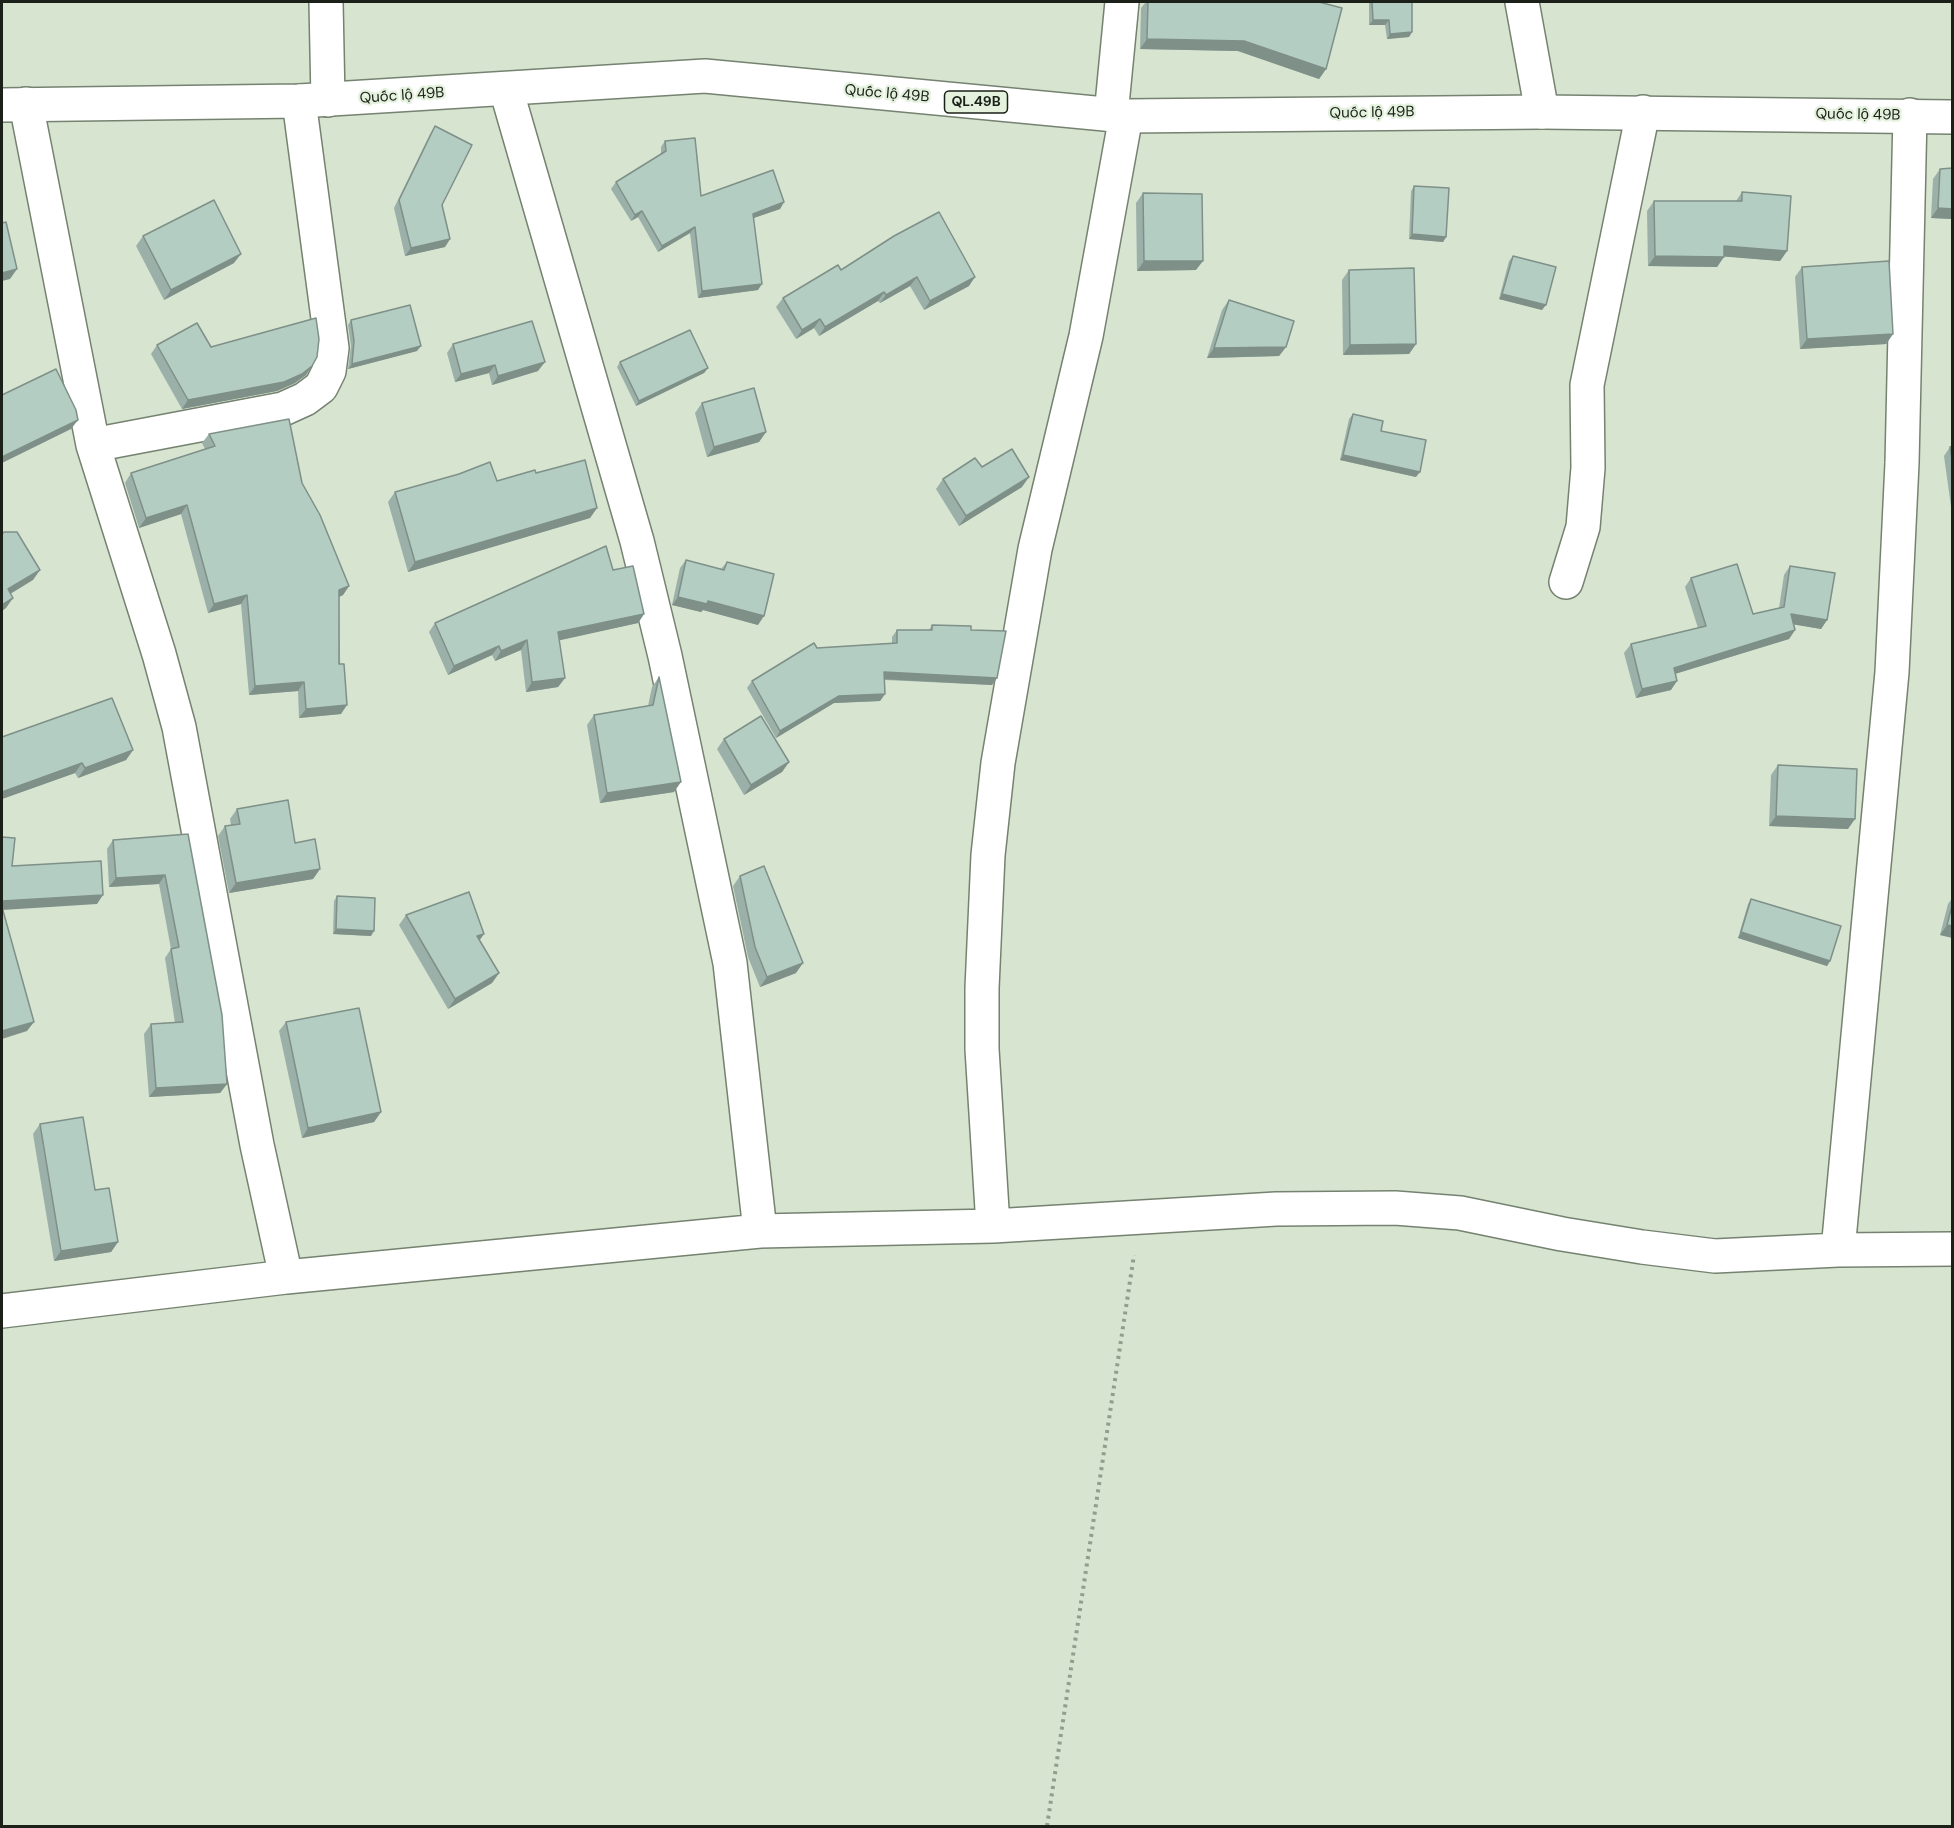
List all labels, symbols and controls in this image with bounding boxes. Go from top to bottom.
street label: Quốc lộ 49B [844,81,930,107]
street label: Quốc lộ 49B [359,84,445,108]
road number: QL.49B [944,91,1008,113]
street label: Quốc lộ 49B [1329,103,1415,123]
street label: Quốc lộ 49B [1815,105,1901,125]

